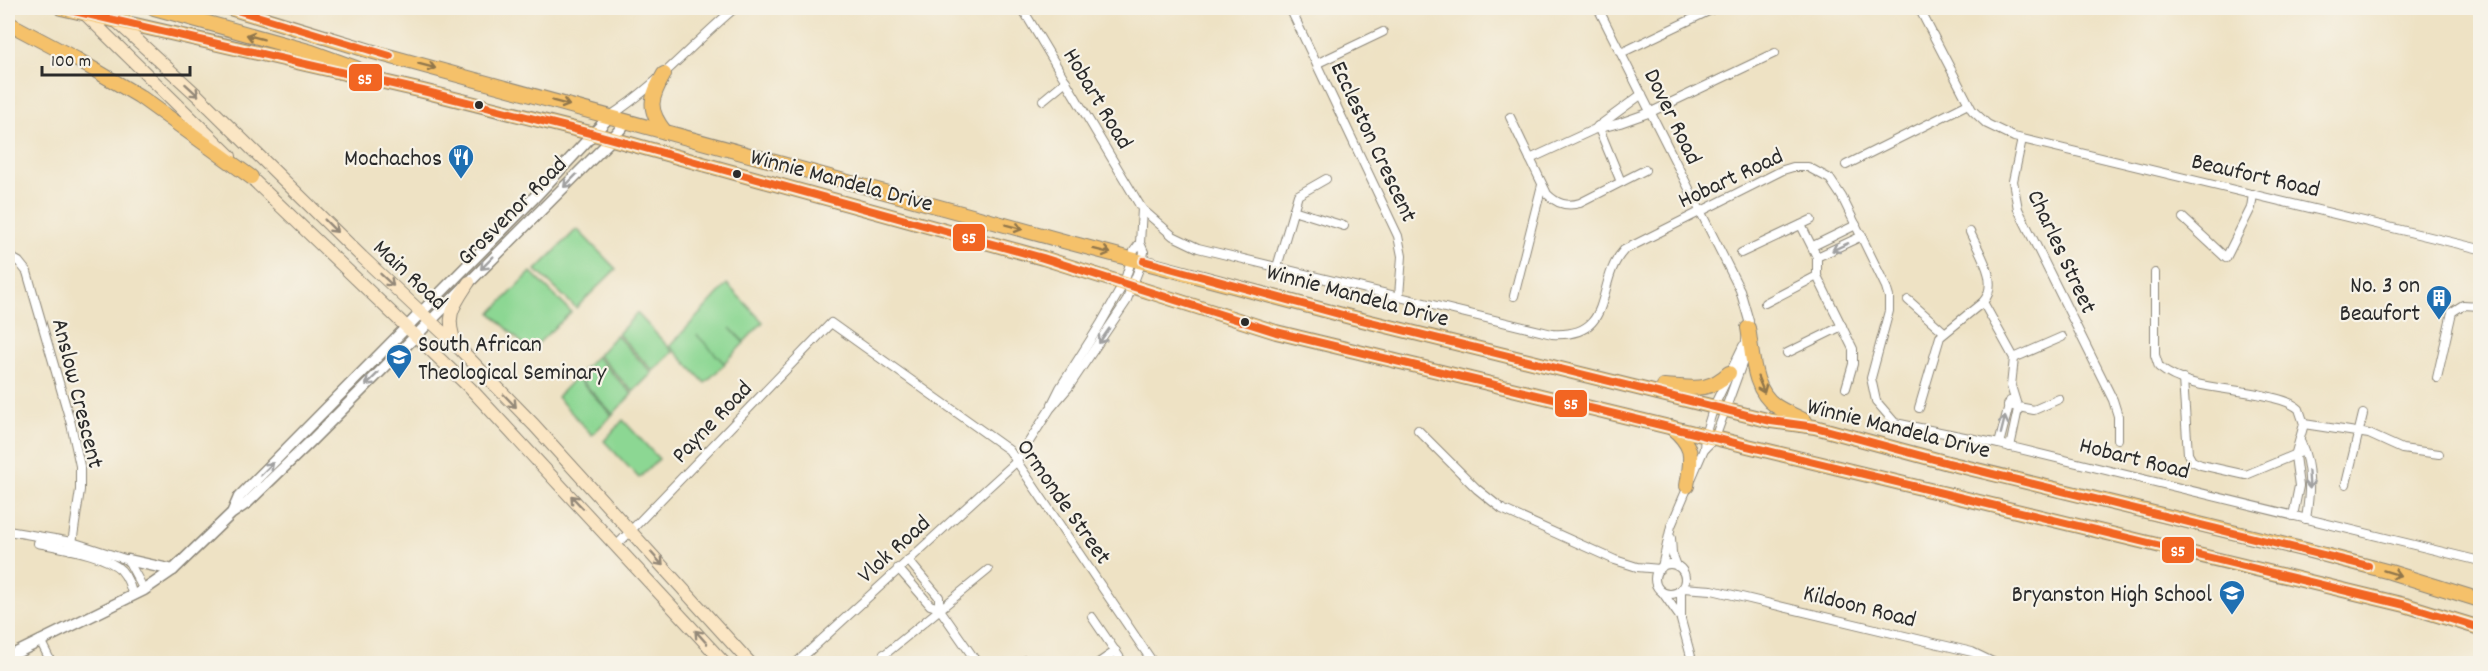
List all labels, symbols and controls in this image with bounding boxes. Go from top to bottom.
one-way arrow [246,31,265,42]
scale bar [42,39,190,77]
street label: Hobart Road [1053,42,1140,157]
text: 100 m [51,50,91,75]
street label: Eccleston Crescent [1320,56,1425,229]
one-way arrow [417,61,436,73]
line badge: S5 [348,63,383,92]
street label: Dover Road [1633,64,1709,171]
text: S5 [358,69,372,92]
one-way arrow [184,83,199,97]
one-way arrow [552,98,571,110]
unlabelled marker [473,99,485,111]
street label: Hobart Road [1673,140,1790,219]
street label: Winnie Mandela Drive [746,141,936,223]
restaurant icon: Mochachos [446,142,476,180]
place label: Mochachos [344,143,442,177]
street label: Beaufort Road [2188,146,2323,208]
street label: Grosvenor Road [450,149,576,275]
unlabelled marker [731,168,743,180]
one-way arrow [563,173,578,188]
street label: Charles Street [2017,185,2104,320]
one-way arrow [324,219,338,234]
one-way arrow [1004,222,1023,233]
line badge: S5 [952,223,986,252]
text: S5 [962,228,976,251]
street label: Main Road [364,233,454,320]
one-way arrow [1831,241,1849,253]
one-way arrow [1092,245,1111,257]
one-way arrow [480,256,495,270]
street label: Winnie Mandela Drive [1262,256,1452,338]
place label: No. 3 on Beaufort [2340,270,2420,332]
one-way arrow [379,273,394,287]
building icon: No. 3 on Beaufort [2424,283,2454,321]
street label: Anslow Crescent [41,315,111,472]
unlabelled marker [1239,316,1251,328]
one-way arrow [1098,328,1110,344]
place label: South African Theological Seminary [418,329,608,391]
school or university icon: South African Theological Seminary [384,342,414,380]
one-way arrow [364,372,379,386]
street label: Payne Road [665,374,761,472]
one-way arrow [1756,376,1767,394]
line badge: S5 [1554,389,1588,418]
street label: Winnie Mandela Drive [1803,391,1993,469]
one-way arrow [503,394,518,409]
text: S5 [1564,394,1578,417]
one-way arrow [1998,416,2010,435]
street label: Hobart Road [2075,430,2193,490]
street label: Ormonde Street [1007,433,1119,573]
one-way arrow [260,461,274,476]
one-way arrow [2304,470,2315,490]
one-way arrow [570,495,585,510]
street label: Vlok Road [851,508,939,592]
line badge: S5 [2161,536,2195,564]
text: S5 [2171,541,2185,564]
one-way arrow [650,551,664,566]
one-way arrow [2382,568,2401,579]
street label: Kildoon Road [1799,577,1919,638]
school or university icon: Bryanston High School [2217,578,2247,616]
place label: Bryanston High School [2011,579,2212,613]
one-way arrow [694,629,708,644]

